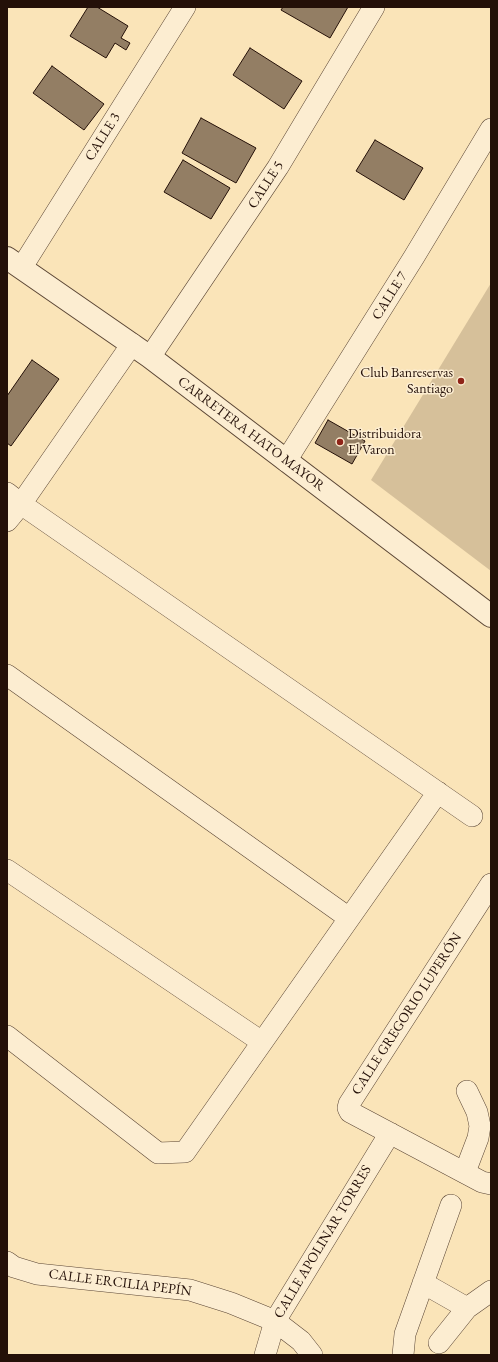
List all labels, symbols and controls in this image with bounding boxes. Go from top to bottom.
street label: CALLE 3 [82,110,124,164]
street label: CALLE 5 [244,158,288,212]
street label: CALLE 7 [369,269,411,323]
place label: Club Banreservas Santiago [360,365,453,398]
street label: CARRETERA HATO MAYOR [174,373,328,495]
marker: Club Banreservas Santiago [456,376,466,386]
place label: Distribuidora El Varon [348,426,421,458]
marker: Distribuidora El Varon [335,437,345,447]
street label: CALLE GREGORIO LUPERÓN [348,930,466,1098]
street label: CALLE APOLINAR TORRES [271,1162,375,1322]
street label: CALLE ERCILIA PEPÍN [48,1266,192,1300]

